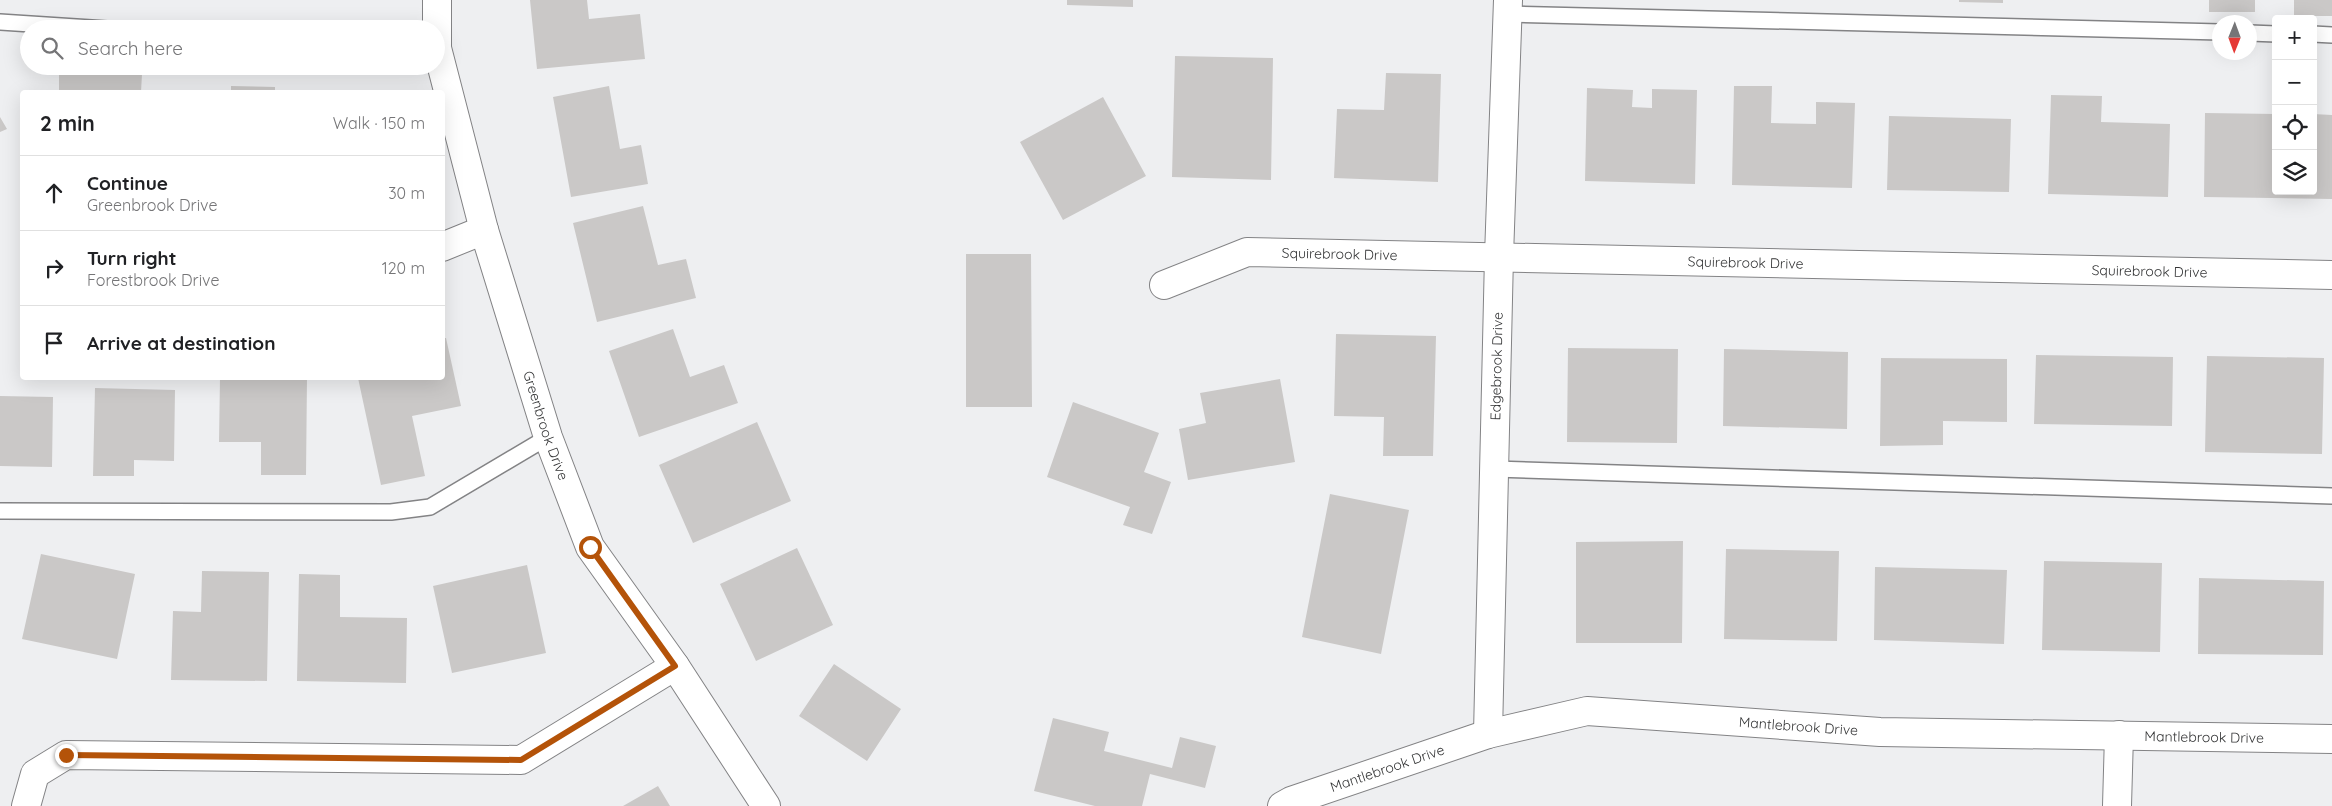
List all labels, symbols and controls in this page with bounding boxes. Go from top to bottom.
north arrow [2212,15,2257,60]
map controls [2272,15,2317,195]
button: + [2272,15,2317,60]
search box [20,20,445,75]
icon: search [38,34,66,62]
text: Search here [78,36,183,60]
button: − [2272,60,2317,105]
button: locate [2272,105,2317,150]
text: 2 min [40,110,95,136]
text: Walk · 150 m [333,113,425,133]
button: layers [2272,150,2317,195]
text: Continue [87,171,168,195]
icon: ahead [40,179,68,207]
text: 30 m [388,183,425,203]
text: Greenbrook Drive [87,195,218,215]
street label: Squirebrook Drive [1282,244,1398,264]
text: Turn right [87,246,176,270]
street label: Squirebrook Drive [1687,252,1804,273]
icon: right [40,254,68,282]
text: 120 m [382,258,425,278]
street label: Squirebrook Drive [2091,261,2208,281]
text: Forestbrook Drive [87,270,220,290]
street label: Edgebrook Drive [1486,312,1507,420]
icon: arrive [40,329,68,357]
text: Arrive at destination [87,331,276,355]
street label: Greenbrook Drive [519,369,573,483]
route start [579,536,602,559]
street label: Mantlebrook Drive [1738,713,1859,739]
street label: Mantlebrook Drive [2144,727,2264,747]
street label: Mantlebrook Drive [1328,740,1447,796]
route end [55,744,78,767]

